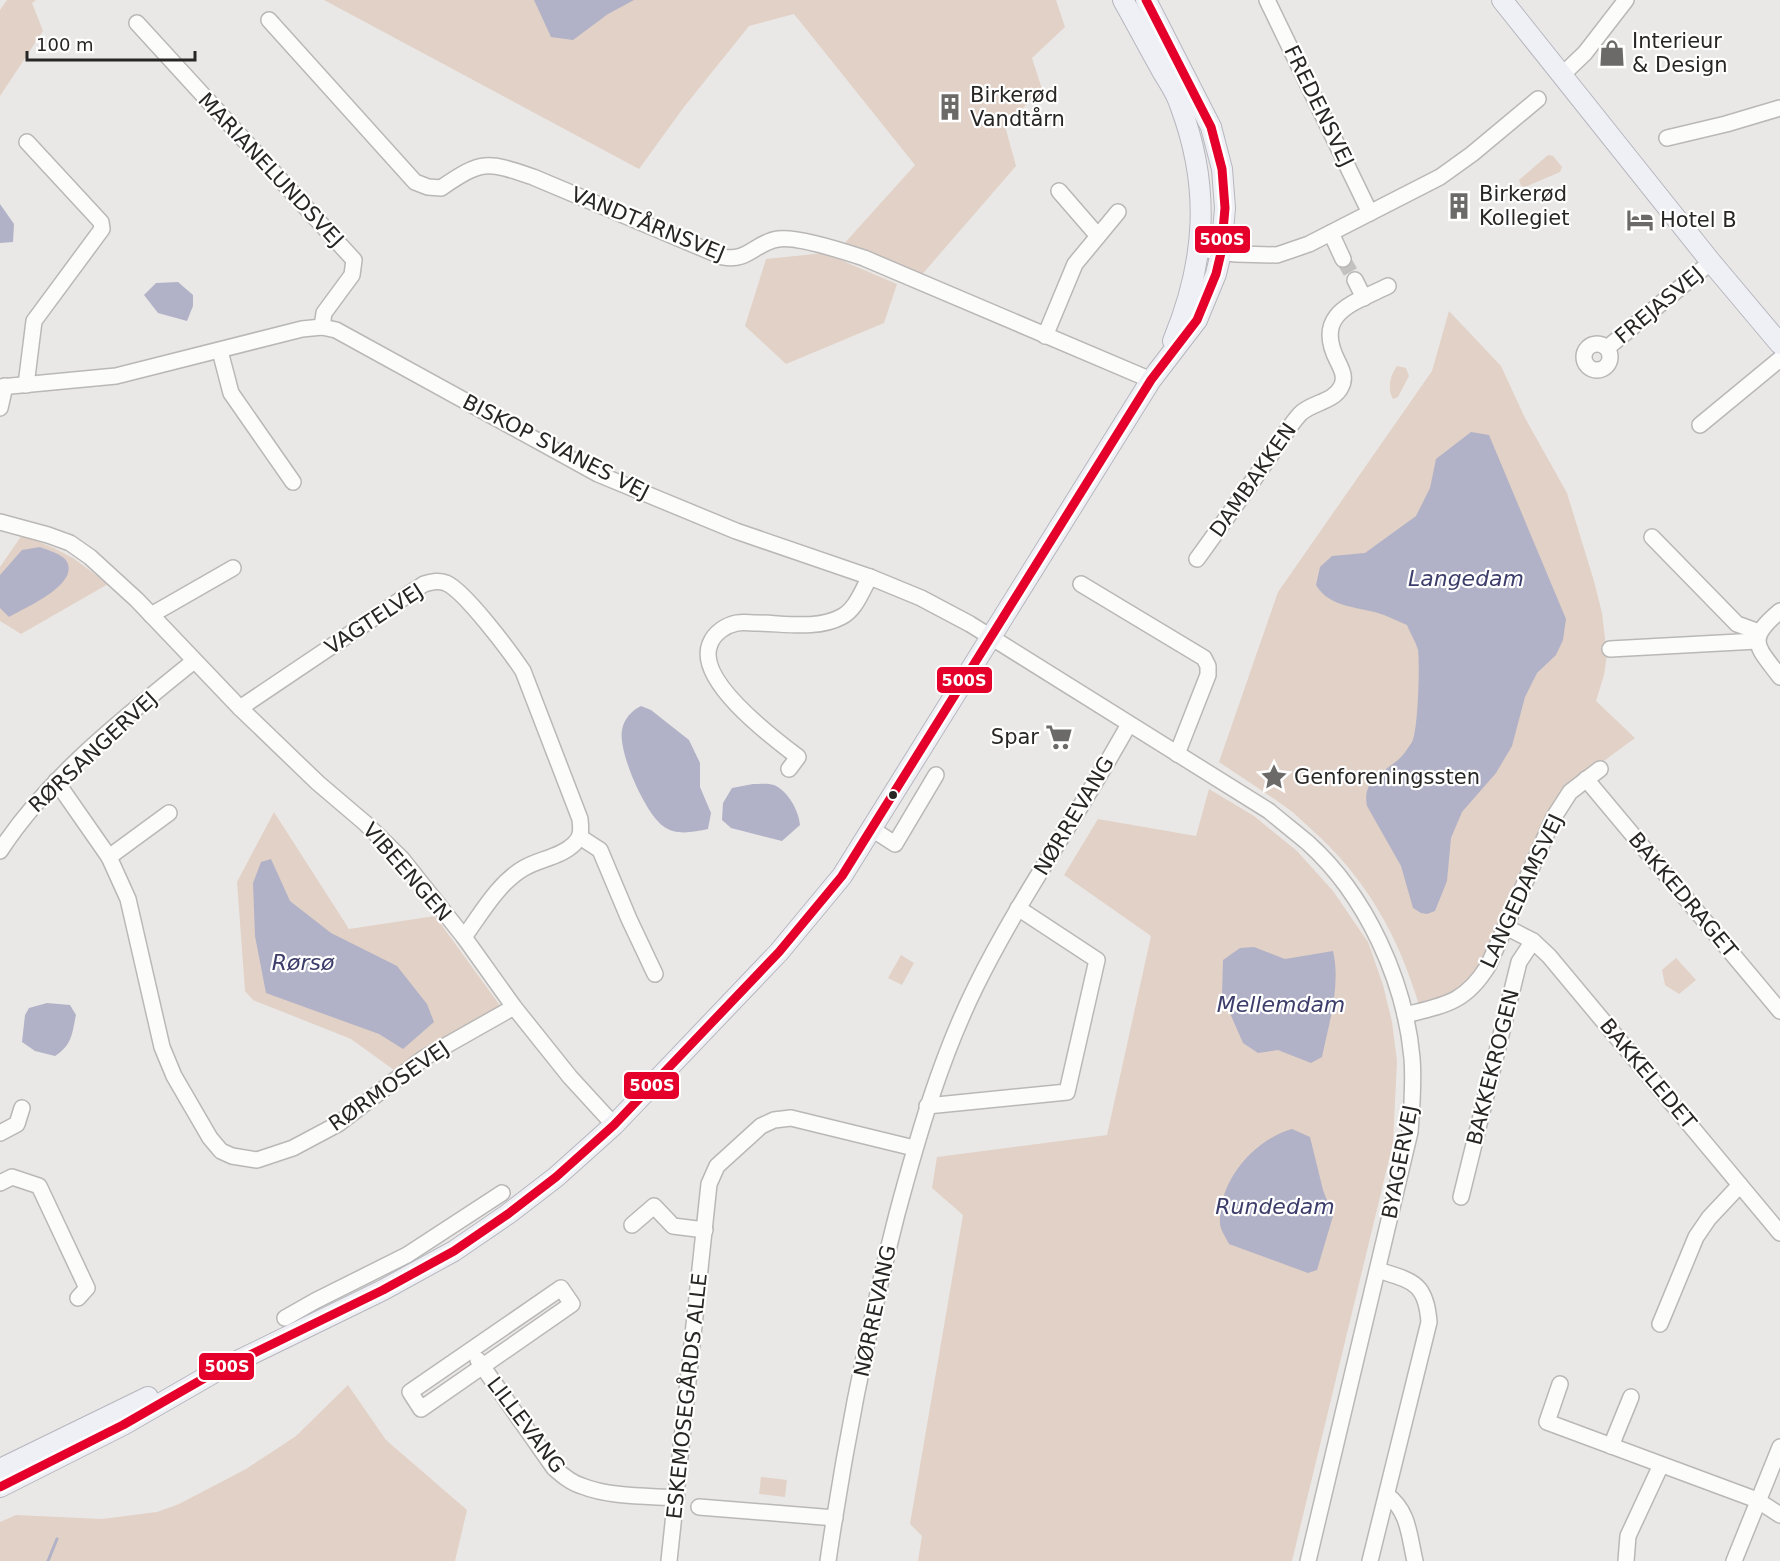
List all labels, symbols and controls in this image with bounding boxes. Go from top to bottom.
scale bar [27,24,195,62]
place label: Interieur & Design [1632,29,1728,77]
text: 100 m [36,34,94,55]
shop icon: Interieur & Design [1597,38,1627,68]
street label: FREDENSVEJ [1279,41,1359,171]
place label: Birkerød Vandtårn [970,83,1065,131]
street label: MARIANELUNDSVEJ [193,88,349,252]
building icon: Birkerød Vandtårn [935,92,965,122]
street label: VANDTÅRNSVEJ [568,180,729,266]
place label: Birkerød Kollegiet [1479,182,1569,230]
building icon: Birkerød Kollegiet [1444,191,1474,221]
hotel icon: Hotel B [1625,205,1655,235]
place label: Hotel B [1660,208,1737,232]
line badge: 500S [1194,225,1251,254]
text: 500S [1200,230,1244,249]
street label: FREJASVEJ [1610,261,1708,349]
street label: BISKOP SVANES VEJ [459,390,653,504]
street label: DAMBAKKEN [1205,418,1301,542]
water label: Langedam [1408,566,1524,591]
street label: VAGTELVEJ [321,578,427,660]
line badge: 500S [936,666,993,694]
text: 500S [942,671,986,690]
street label: RØRSANGERVEJ [24,687,162,817]
supermarket icon: Spar [1044,722,1074,752]
place label: Spar [991,725,1039,749]
street label: NØRREVANG [1029,752,1119,880]
place icon: Genforeningssten [1259,762,1289,792]
place label: Genforeningssten [1294,765,1480,789]
unlabelled marker [887,789,899,801]
street label: LANGEDAMSVEJ [1476,810,1568,972]
street label: VIBEENGEN [358,818,456,926]
street label: BAKKEDRAGET [1624,828,1742,963]
water label: Rørsø [272,950,335,975]
street label: BAKKEKROGEN [1462,987,1524,1147]
water label: Mellemdam [1217,992,1345,1017]
street label: BAKKELEDET [1595,1014,1701,1134]
street label: RØRMOSEVEJ [324,1036,454,1136]
line badge: 500S [623,1071,680,1100]
text: 500S [630,1076,674,1095]
street label: BYAGERVEJ [1377,1103,1423,1221]
water label: Rundedam [1215,1194,1335,1219]
street label: NØRREVANG [849,1243,901,1379]
street label: ESKEMOSEGÅRDS ALLE [660,1272,712,1520]
line badge: 500S [198,1352,255,1381]
text: 500S [205,1357,249,1376]
street label: LILLEVANG [482,1372,570,1478]

